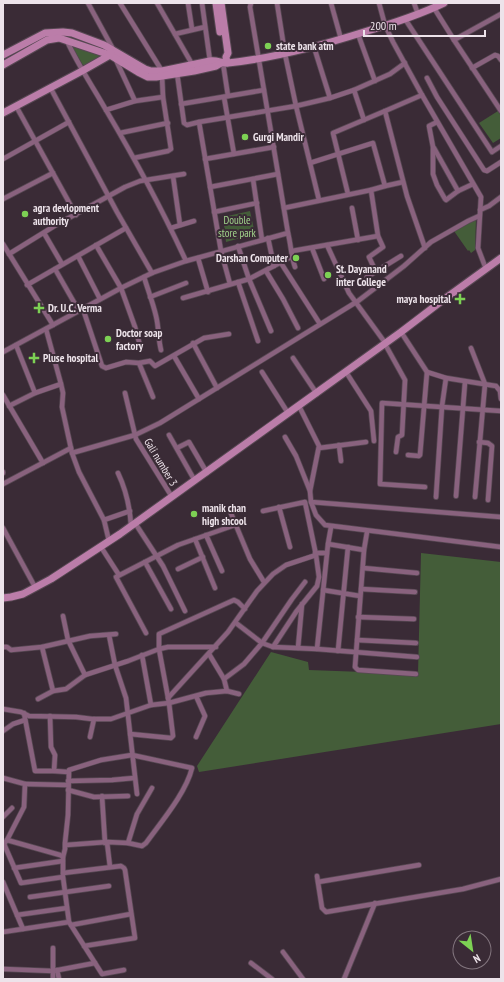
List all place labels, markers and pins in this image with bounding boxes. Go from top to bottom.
place label: state bank atm [276,39,334,53]
marker: state bank atm [263,41,273,51]
place label: Gurgi Mandir [253,130,304,144]
marker: Gurgi Mandir [240,132,250,142]
place label: agra devlopment authority [33,201,100,228]
marker: agra devlopment authority [20,209,30,219]
place label: Darshan Computer [216,251,289,265]
marker: Darshan Computer [291,253,301,263]
place label: St. Dayanand inter College [336,262,387,289]
marker: St. Dayanand inter College [323,270,333,280]
place label: maya hospital [396,292,451,306]
marker: maya hospital [454,293,466,305]
place label: Dr. U.C. Verma [48,301,102,315]
marker: Dr. U.C. Verma [33,302,45,314]
place label: Doctor soap factory [116,326,162,353]
marker: Doctor soap factory [103,334,113,344]
place label: Pluse hospital [43,351,98,365]
marker: Pluse hospital [28,352,40,364]
place label: manik chan high shcool [202,501,247,528]
marker: manik chan high shcool [189,509,199,519]

